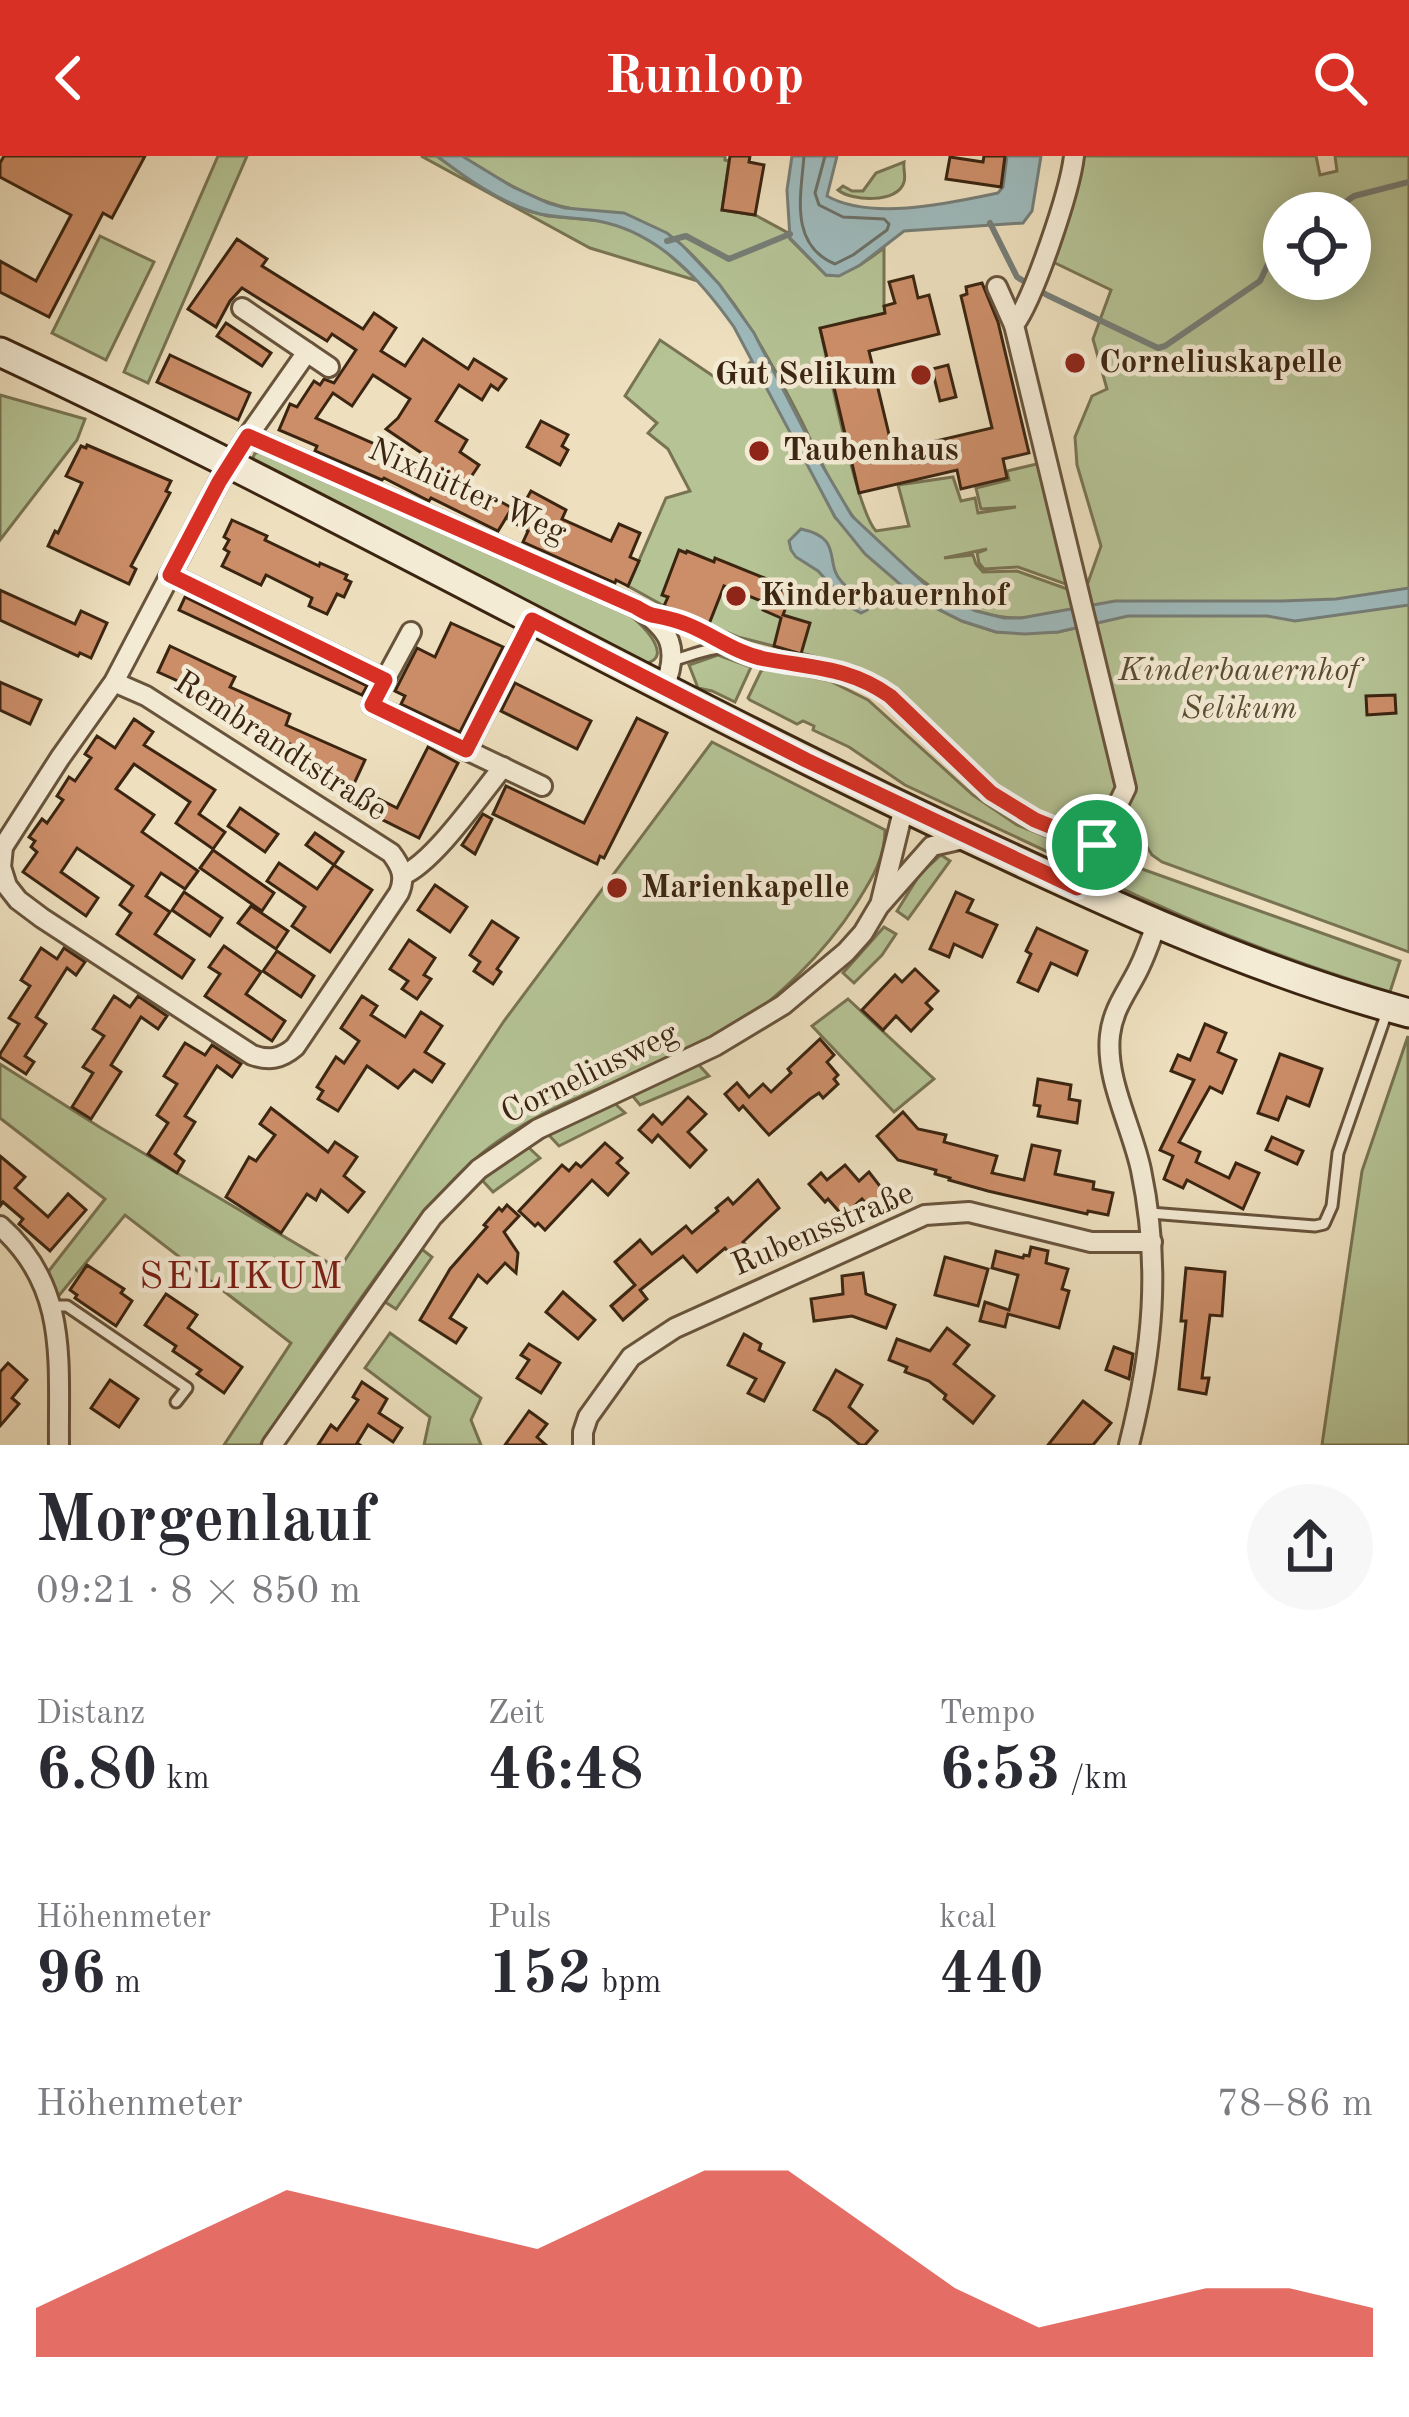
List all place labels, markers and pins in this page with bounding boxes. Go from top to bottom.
place label: Corneliuskapelle [1099,347,1343,380]
marker: Corneliuskapelle [1062,350,1088,376]
place label: Gut Selikum [715,359,897,392]
marker: Gut Selikum [908,362,934,388]
place label: Taubenhaus [783,435,959,468]
marker: Taubenhaus [746,438,772,464]
place label: Kinderbauernhof [760,580,1011,613]
marker: Kinderbauernhof [723,583,749,609]
pin [1046,794,1148,896]
place label: Marienkapelle [641,872,850,905]
marker: Marienkapelle [604,875,630,901]

